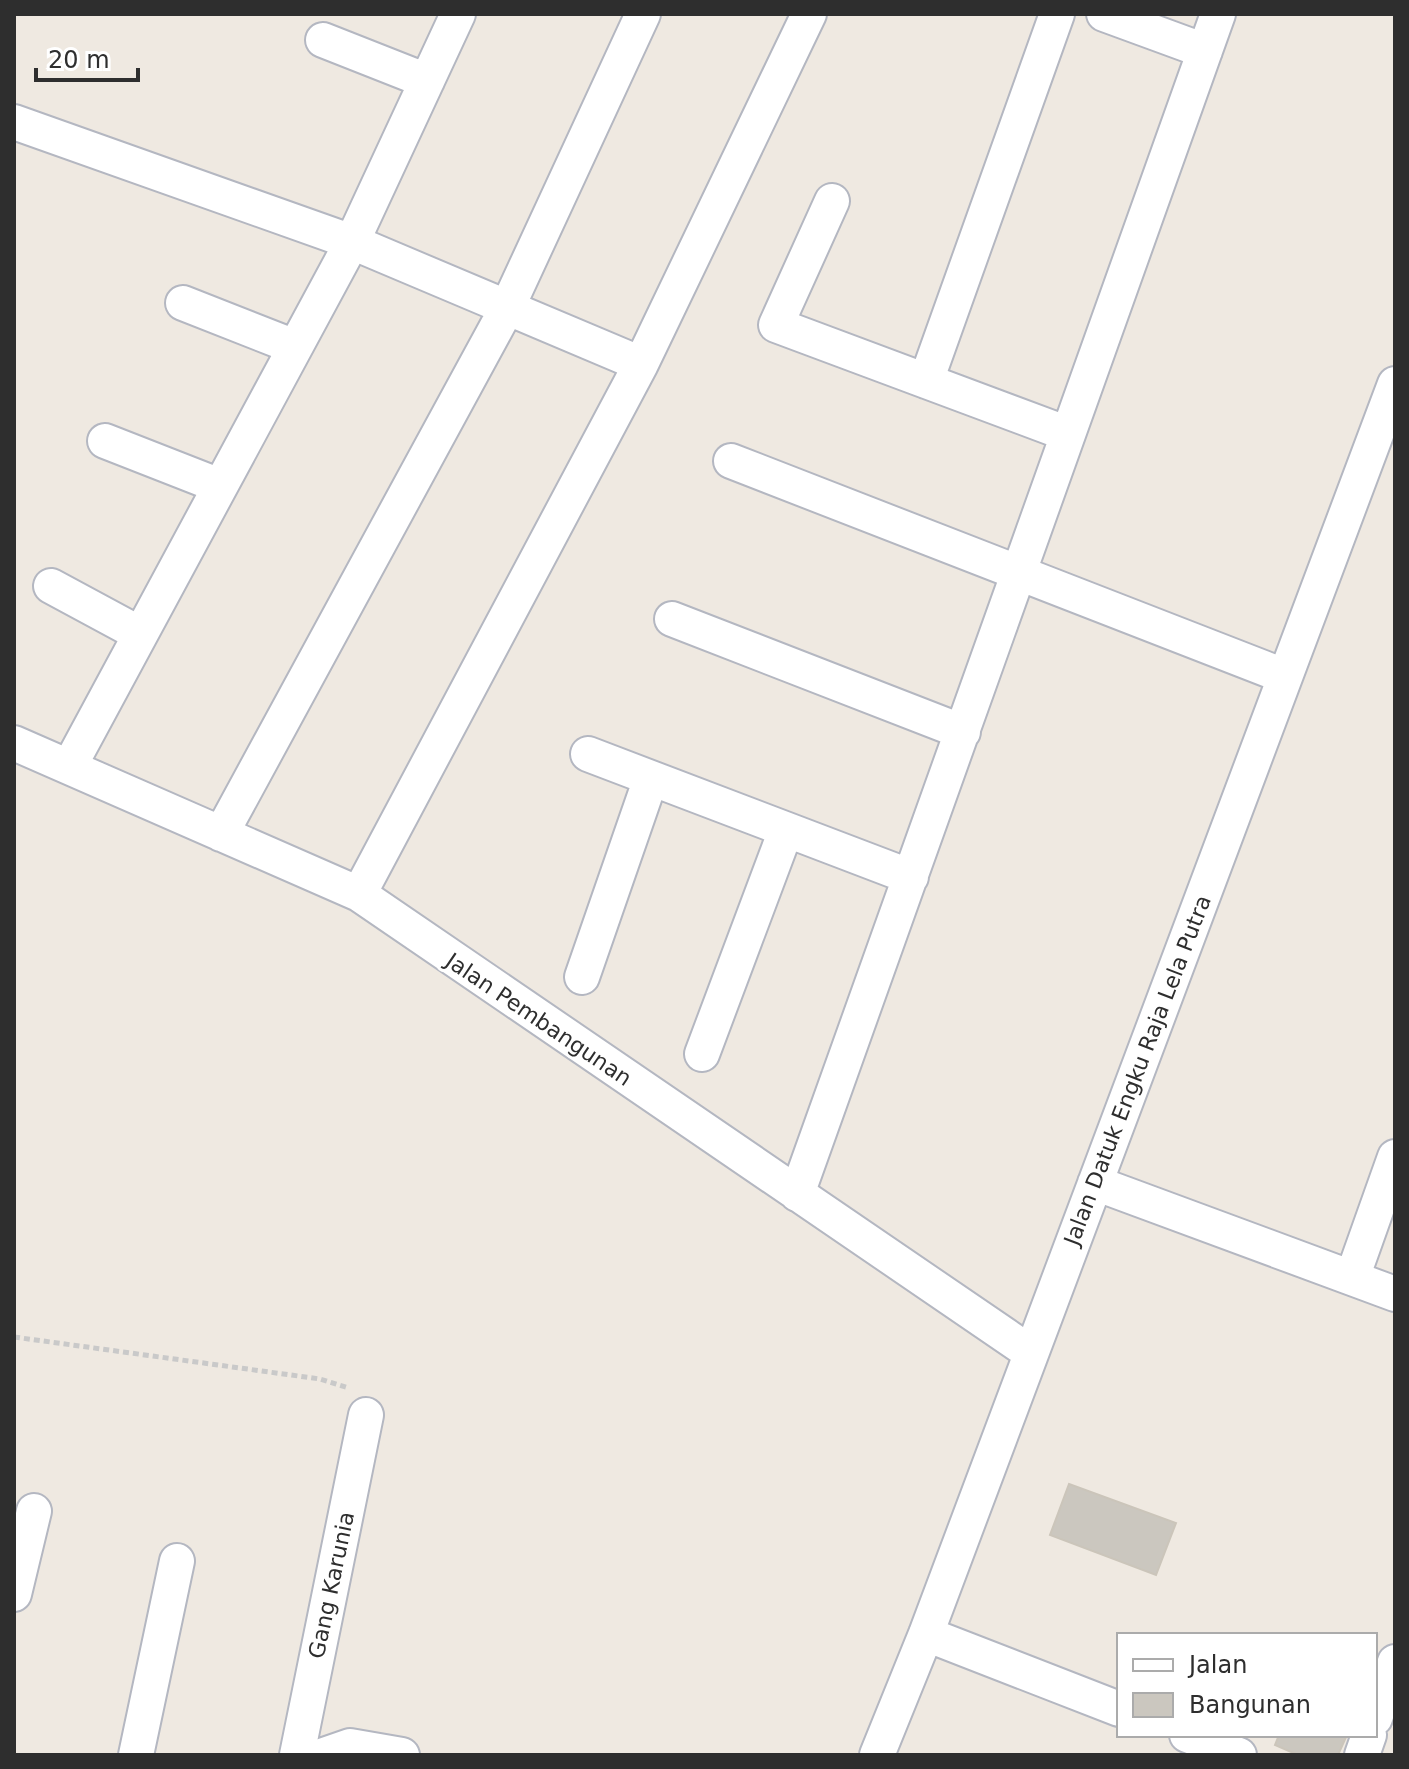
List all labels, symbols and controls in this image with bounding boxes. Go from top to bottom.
scale bar [36,32,138,82]
text: 20 m [48,46,110,74]
street label: Jalan Datuk Engku Raja Lela Putra [1058,892,1216,1251]
street label: Jalan Pembangunan [439,947,636,1091]
street label: Gang Karunia [304,1509,359,1661]
legend [1117,1633,1377,1737]
text: Jalan [1187,1651,1247,1679]
text: Bangunan [1189,1691,1311,1719]

